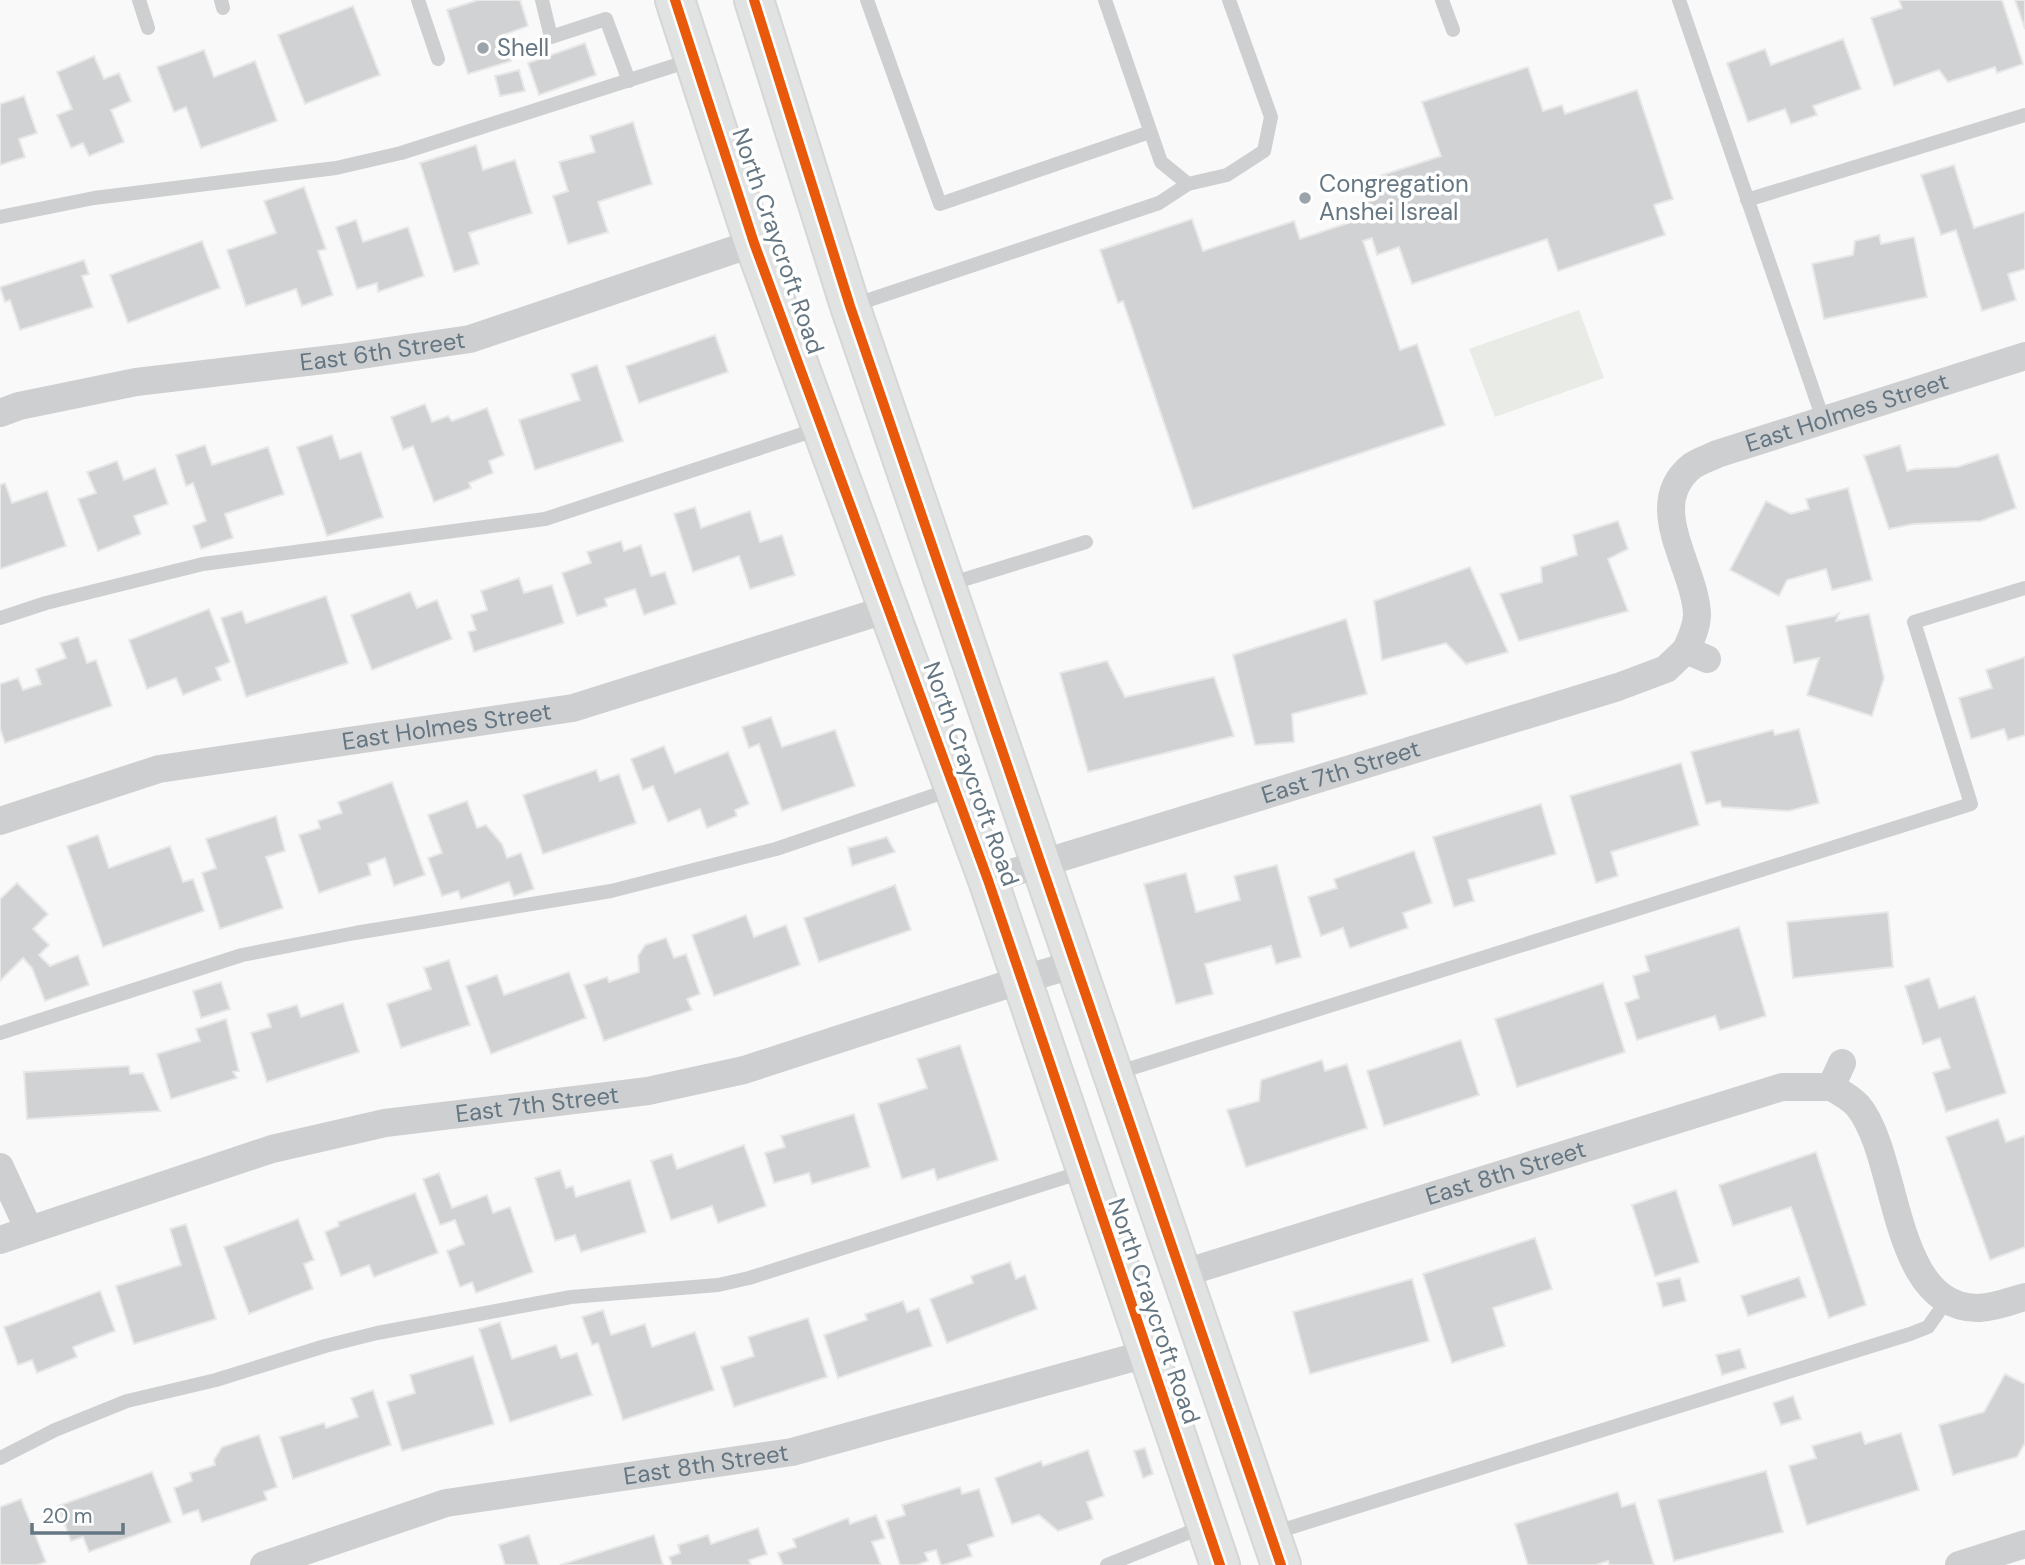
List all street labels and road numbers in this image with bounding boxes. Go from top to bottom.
street label: North Craycroft Road [725,124,832,358]
street label: East 6th Street [298,324,467,378]
street label: East Holmes Street [1741,365,1952,459]
street label: North Craycroft Road [916,657,1026,890]
street label: East Holmes Street [340,695,553,757]
street label: East 7th Street [1257,733,1424,810]
street label: East 7th Street [454,1079,621,1129]
street label: East 8th Street [1422,1133,1589,1212]
street label: North Craycroft Road [1101,1194,1208,1428]
street label: East 8th Street [621,1437,790,1492]

